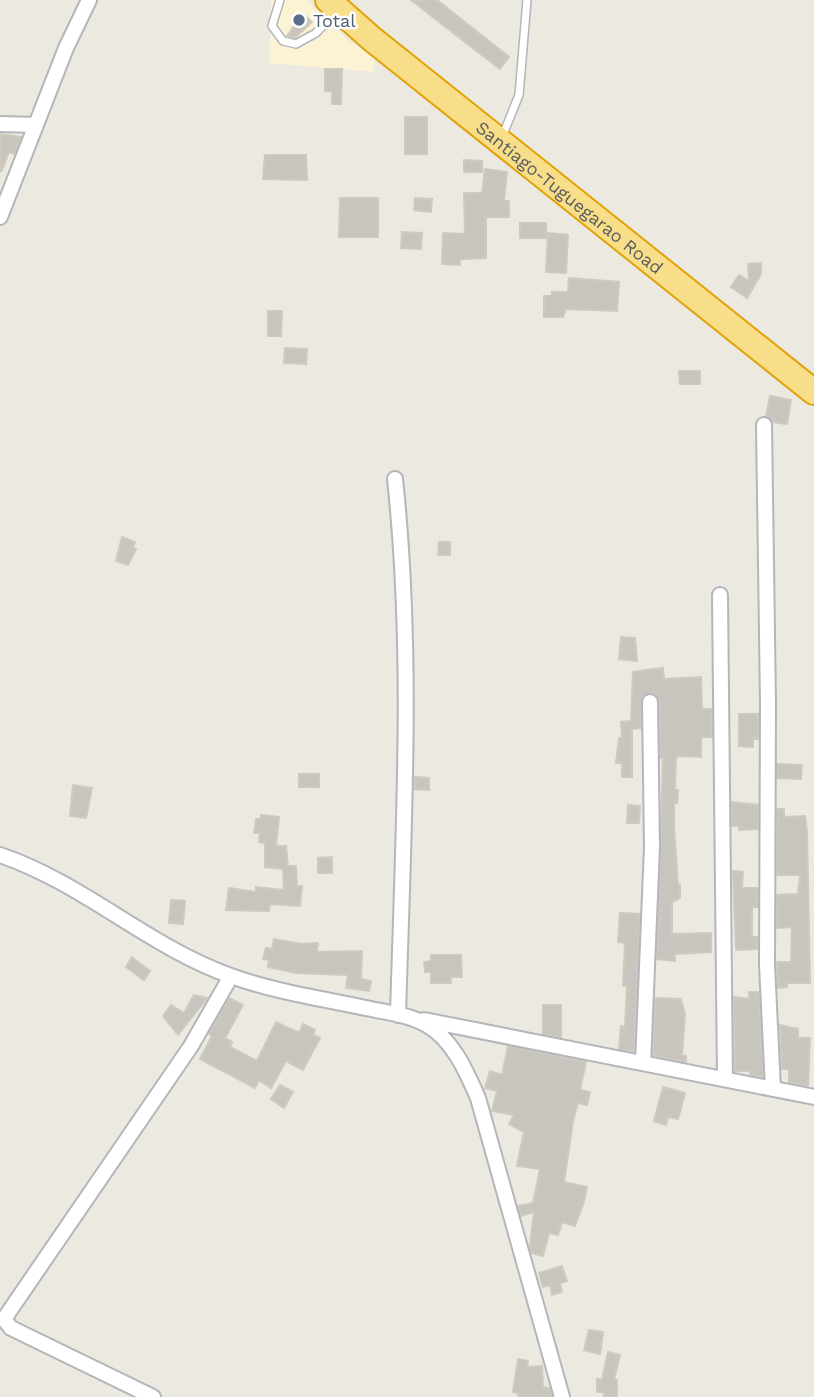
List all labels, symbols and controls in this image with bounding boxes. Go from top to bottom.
place label: Total [313,10,356,31]
marker: Total [291,12,307,28]
street label: Santiago-Tuguegarao Road [472,116,667,278]

